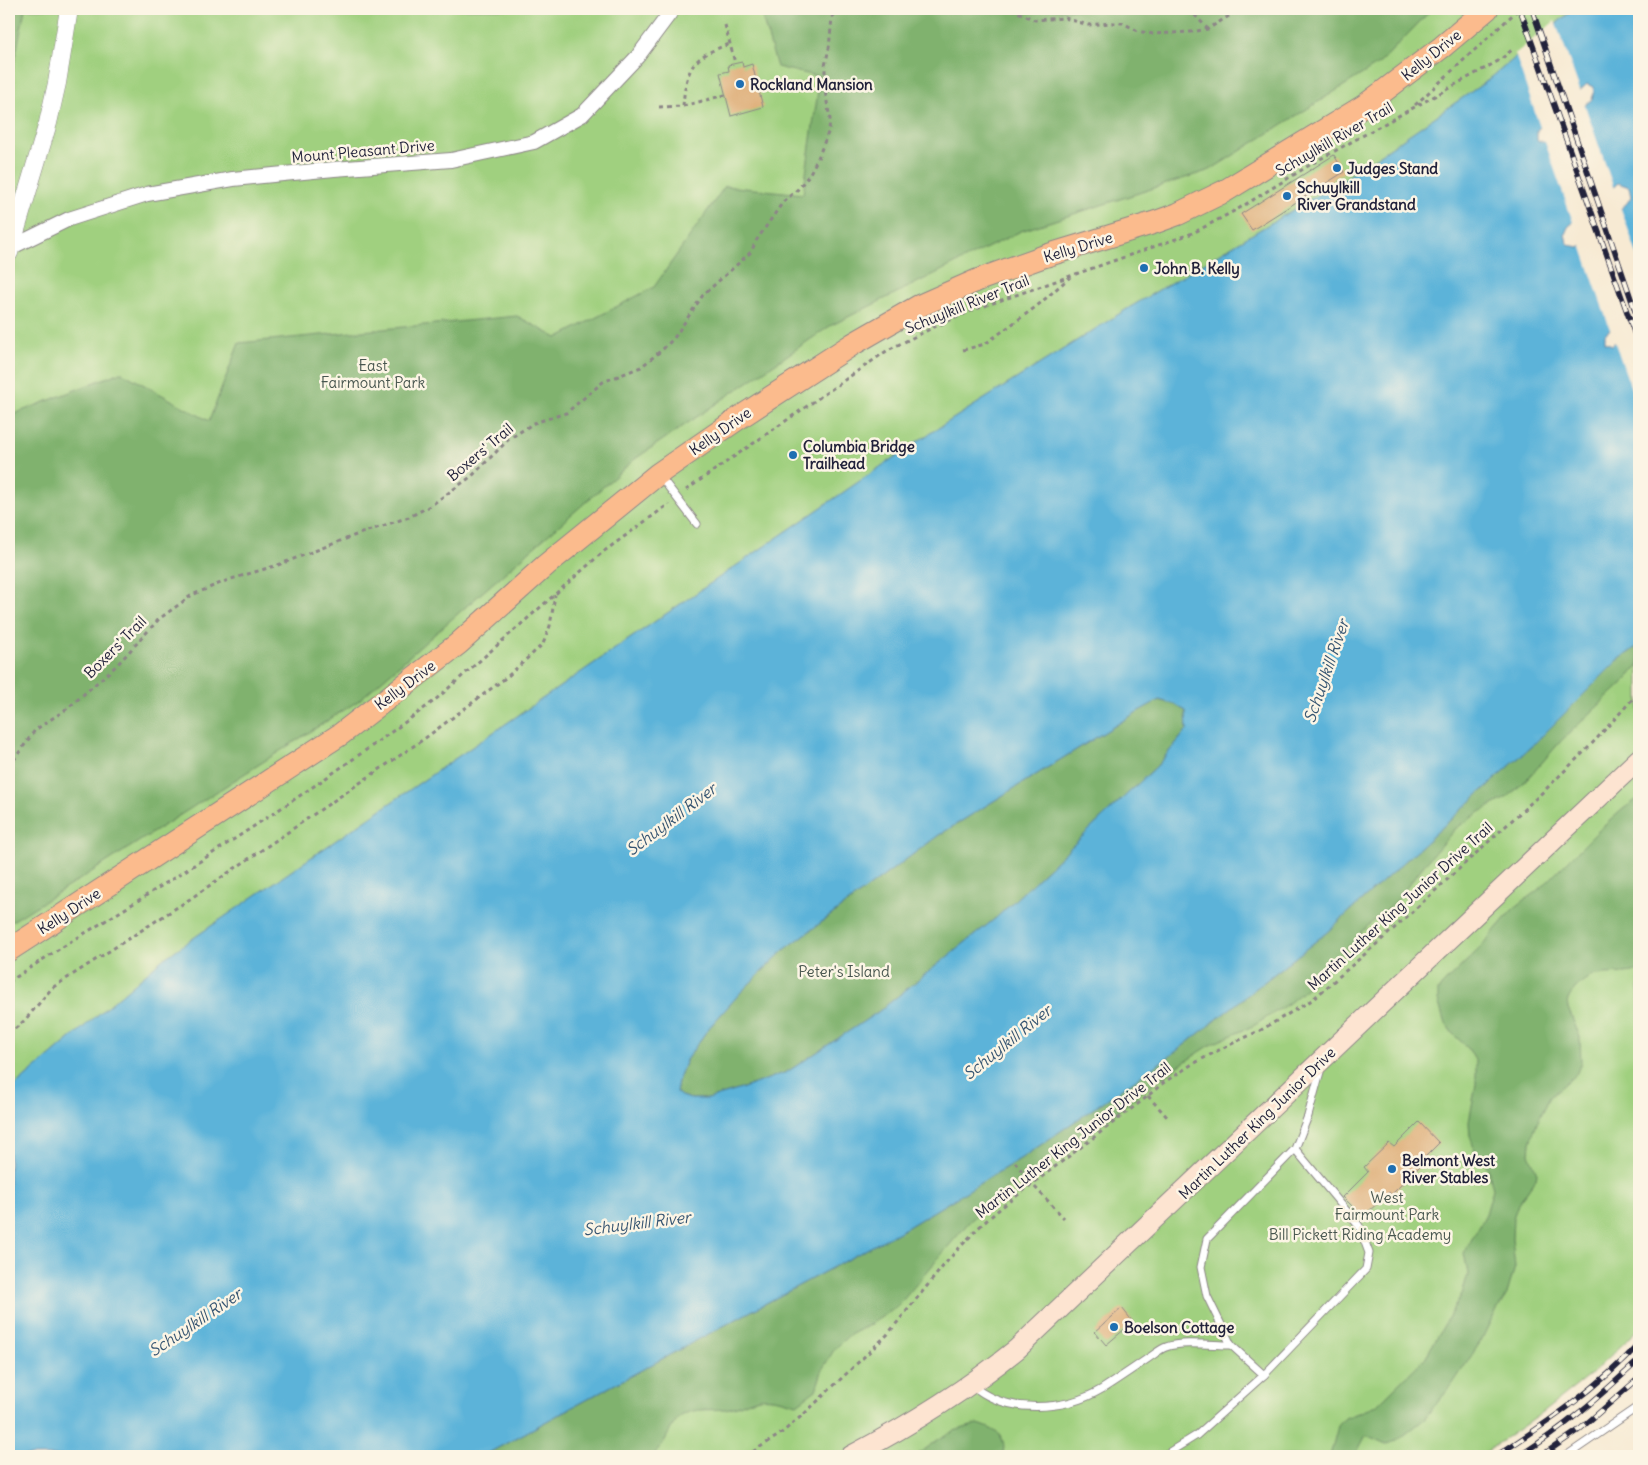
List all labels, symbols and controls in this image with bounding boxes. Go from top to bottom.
street label: Kelly Drive [1397,25,1465,85]
place label: Rockland Mansion [750,75,873,94]
marker: Rockland Mansion [734,78,746,90]
street label: Schuylkill River Trail [1272,98,1396,180]
street label: Mount Pleasant Drive [291,135,435,167]
place label: Judges Stand [1347,159,1438,179]
marker: Judges Stand [1331,162,1343,174]
place label: Schuylkill River Grandstand [1297,178,1416,214]
marker: Schuylkill River Grandstand [1281,190,1293,202]
street label: Kelly Drive [1041,227,1115,267]
place label: John B. Kelly [1154,259,1240,279]
marker: John B. Kelly [1138,262,1150,274]
street label: Schuylkill River Trail [902,270,1032,338]
park label: East Fairmount Park [321,356,426,392]
street label: Kelly Drive [685,403,755,459]
street label: Boxers' Trail [443,419,517,485]
place label: Columbia Bridge Trailhead [803,437,915,473]
marker: Columbia Bridge Trailhead [787,449,799,461]
street label: Boxers' Trail [80,612,150,682]
water label: Schuylkill River [1299,615,1354,725]
street label: Kelly Drive [371,656,439,714]
water label: Schuylkill River [622,777,722,859]
street label: Martin Luther King Junior Drive Trail [1304,818,1496,994]
street label: Kelly Drive [34,884,104,938]
park label: Peter's Island [798,962,890,981]
water label: Schuylkill River [959,999,1057,1084]
street label: Martin Luther King Junior Drive [1175,1043,1339,1203]
street label: Martin Luther King Junior Drive Trail [972,1058,1174,1222]
place label: Belmont West River Stables [1402,1151,1496,1187]
marker: Belmont West River Stables [1386,1163,1398,1175]
park label: West Fairmount Park [1335,1188,1440,1224]
water label: Schuylkill River [582,1206,694,1239]
park label: Bill Pickett Riding Academy [1269,1225,1451,1244]
water label: Schuylkill River [145,1282,247,1360]
place label: Boelson Cottage [1124,1318,1234,1338]
marker: Boelson Cottage [1108,1321,1120,1333]

